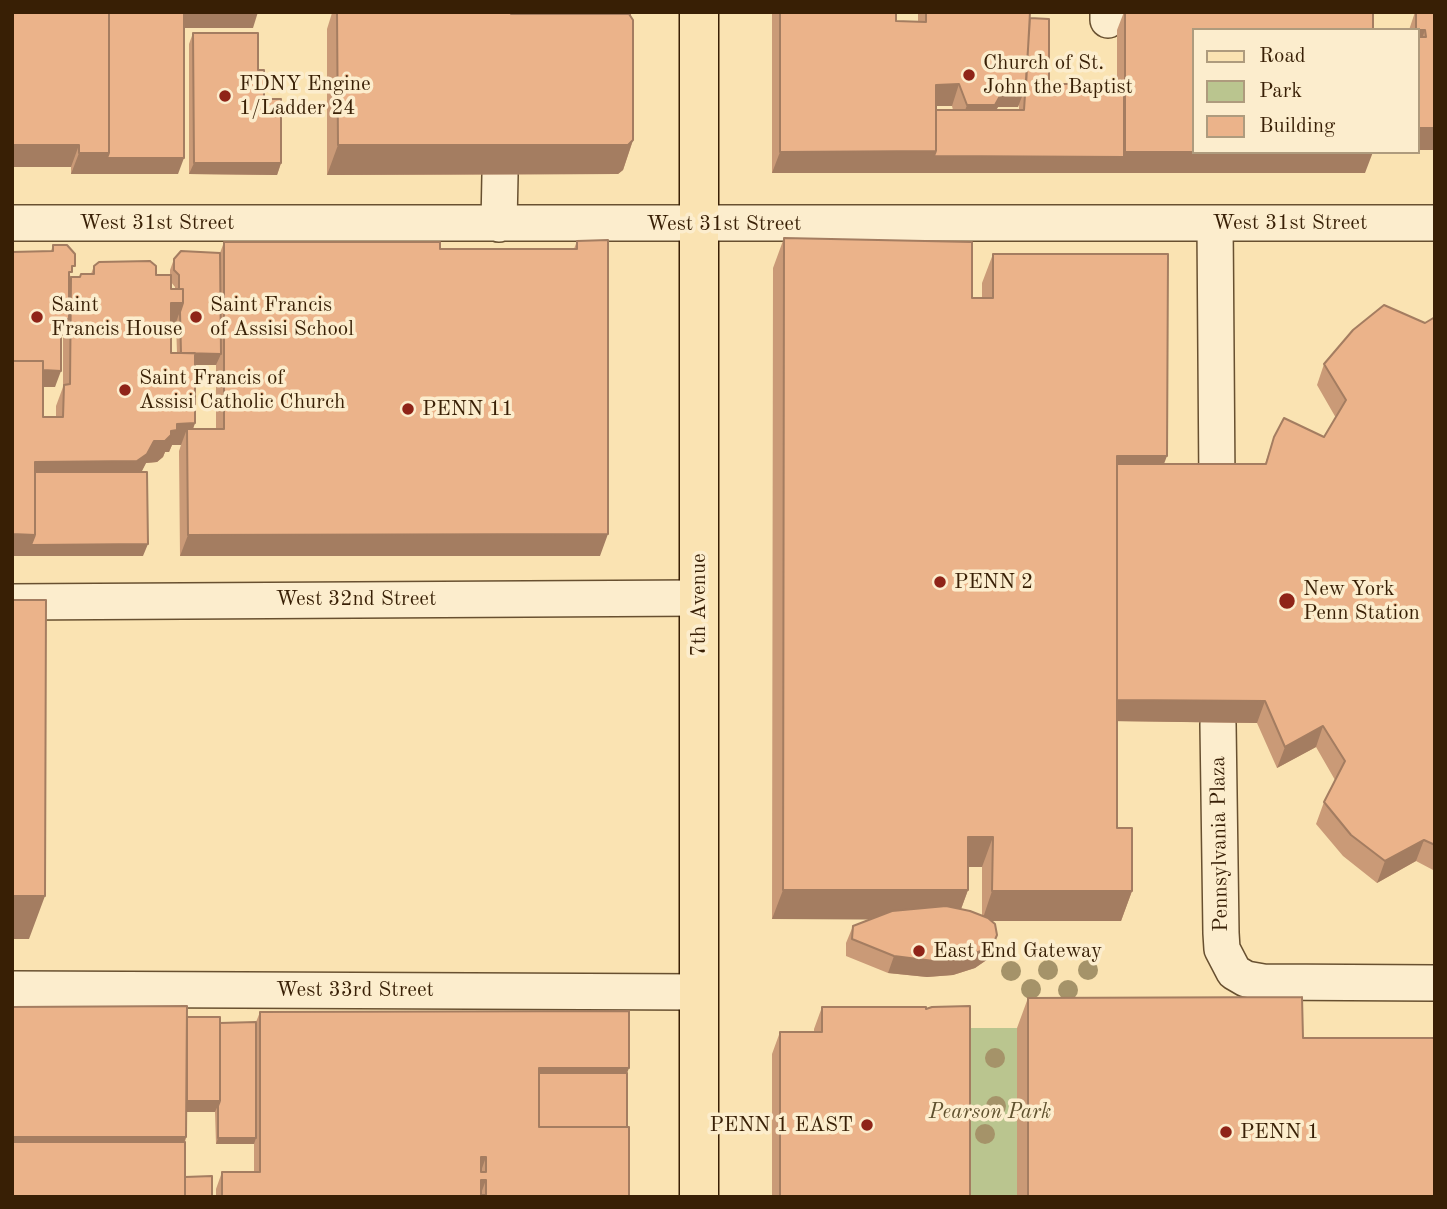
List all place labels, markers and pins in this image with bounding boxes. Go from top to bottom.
place label: Church of St. John the Baptist [983,50,1133,100]
marker: Church of St. John the Baptist [961,67,977,83]
place label: FDNY Engine 1/Ladder 24 [239,71,371,121]
marker: FDNY Engine 1/Ladder 24 [217,88,233,104]
place label: Saint Francis House [51,292,182,342]
place label: Saint Francis of Assisi School [210,292,354,342]
marker: Saint Francis House [29,309,45,325]
marker: Saint Francis of Assisi School [188,309,204,325]
place label: Saint Francis of Assisi Catholic Church [139,365,346,415]
marker: Saint Francis of Assisi Catholic Church [117,382,133,398]
place label: PENN 11 [422,396,513,422]
marker: PENN 11 [400,401,416,417]
place label: PENN 2 [954,569,1033,595]
marker: PENN 2 [932,574,948,590]
place label: New York Penn Station [1303,576,1420,626]
marker: New York Penn Station [1277,591,1297,611]
place label: East End Gateway [933,938,1102,964]
marker: East End Gateway [911,943,927,959]
place label: PENN 1 EAST [709,1112,853,1138]
marker: PENN 1 EAST [859,1117,875,1133]
place label: PENN 1 [1240,1119,1319,1145]
marker: PENN 1 [1218,1124,1234,1140]

